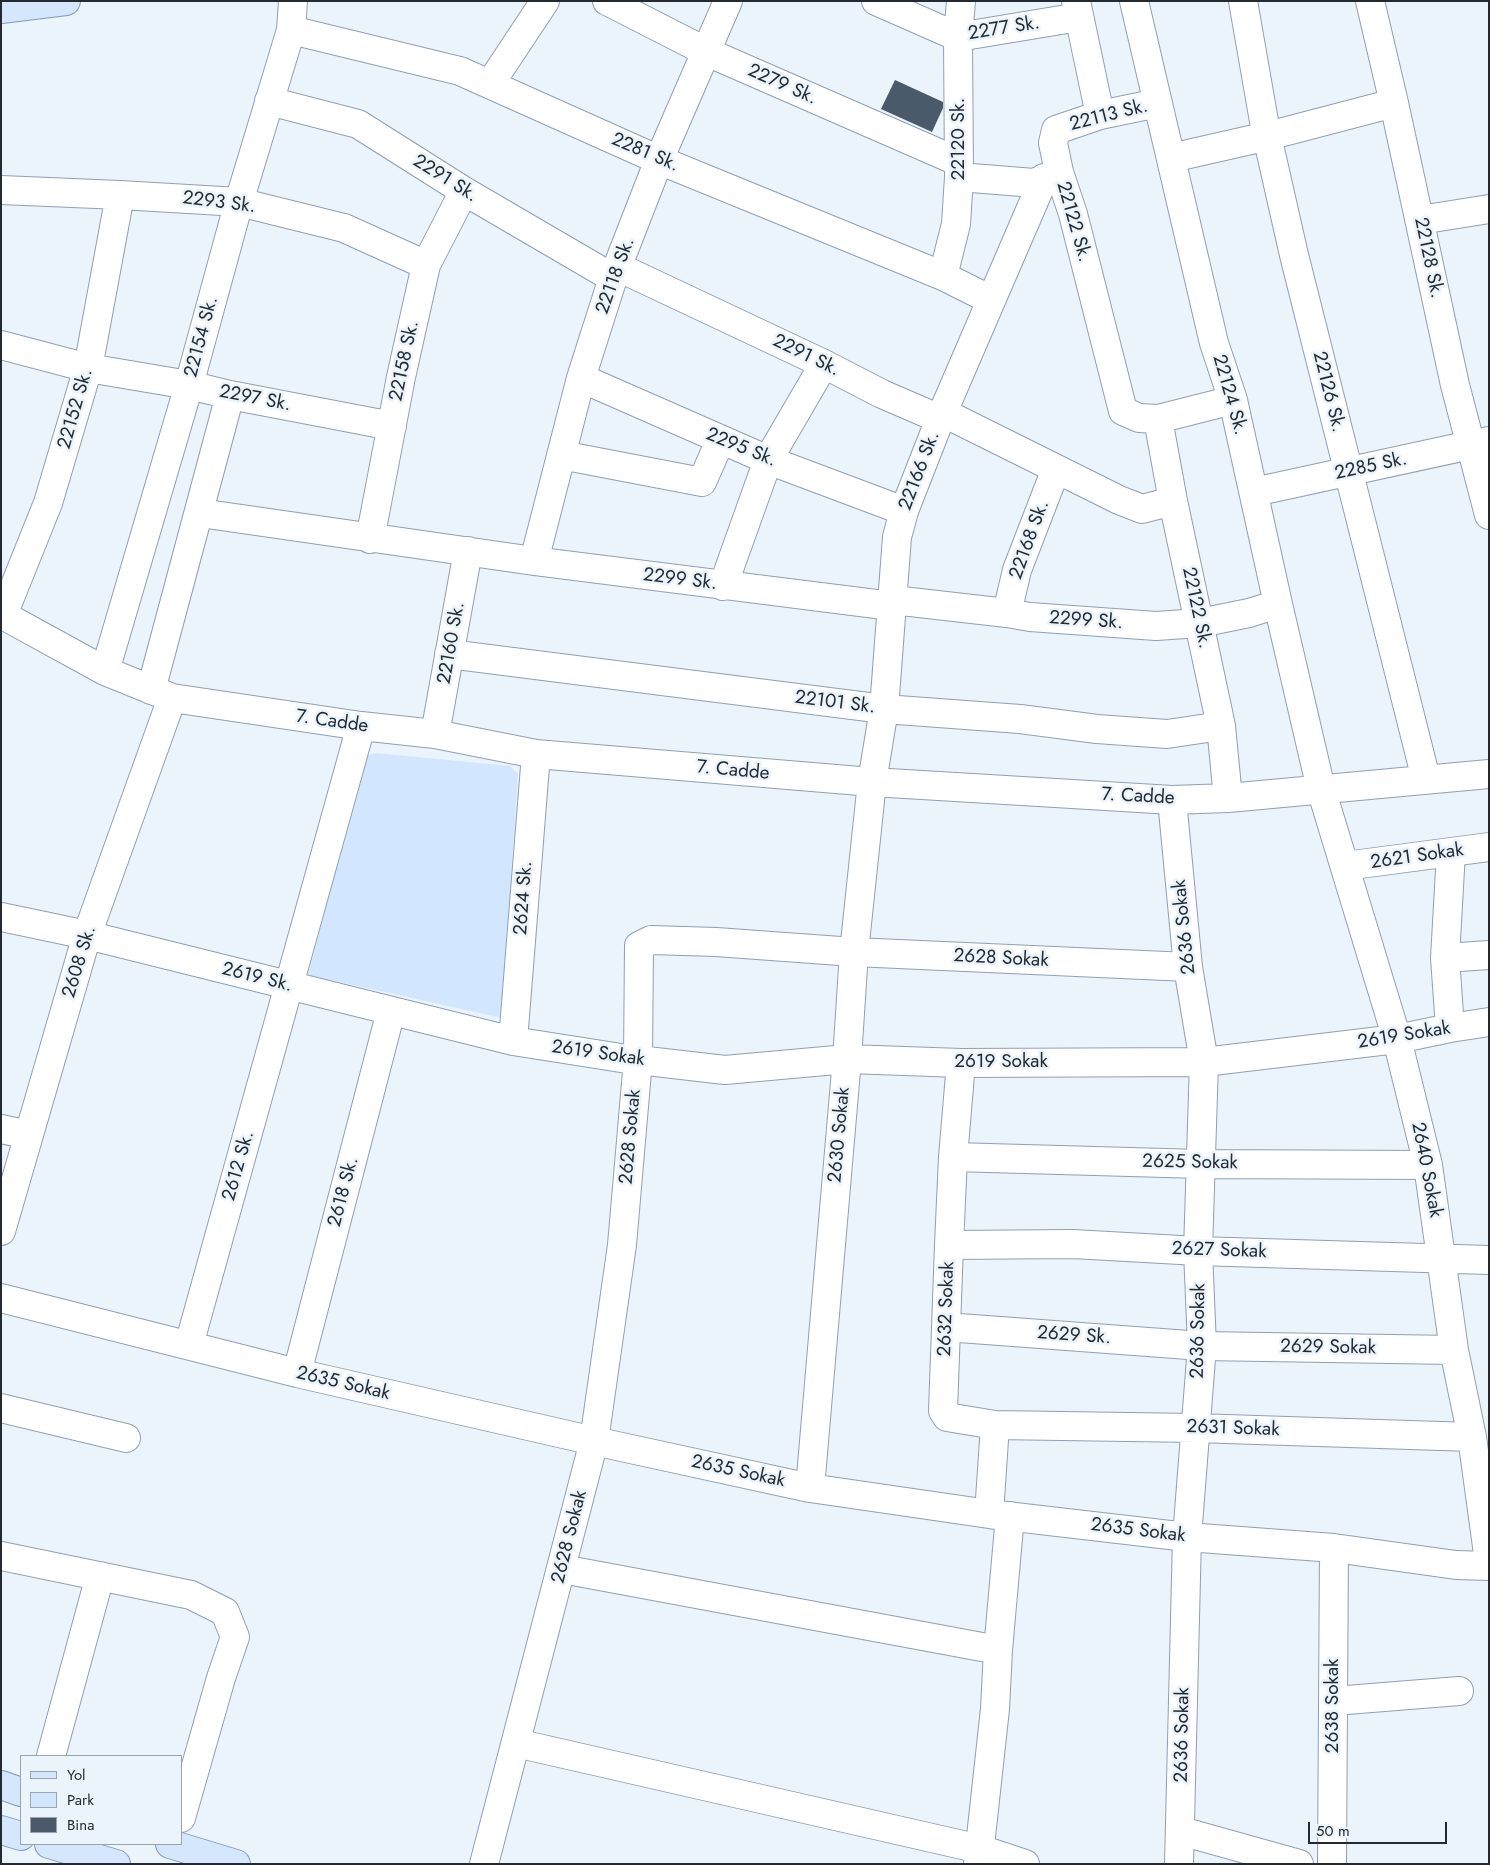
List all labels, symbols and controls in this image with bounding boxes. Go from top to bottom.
street label: 2277 Sk. [967,12,1041,46]
street label: 2279 Sk. [744,60,820,110]
street label: 22113 Sk. [1068,95,1150,137]
street label: 22120 Sk. [948,97,970,181]
street label: 2281 Sk. [608,129,682,177]
street label: 2291 Sk. [408,150,482,208]
street label: 22122 Sk. [1051,179,1095,265]
street label: 2293 Sk. [181,187,257,219]
street label: 22128 Sk. [1408,215,1448,301]
street label: 22118 Sk. [592,235,640,317]
street label: 22154 Sk. [180,294,224,380]
street label: 22158 Sk. [385,319,425,403]
street label: 2291 Sk. [769,330,843,382]
street label: 22126 Sk. [1307,349,1349,435]
street label: 22124 Sk. [1207,352,1251,438]
street label: 22152 Sk. [54,366,98,452]
street label: 2297 Sk. [217,381,293,417]
street label: 2295 Sk. [702,424,780,472]
street label: 22166 Sk. [895,428,945,514]
street label: 2285 Sk. [1333,448,1409,486]
street label: 22168 Sk. [1005,497,1055,583]
street label: 2299 Sk. [642,564,718,596]
street label: 22122 Sk. [1176,565,1216,651]
street label: 22160 Sk. [434,600,470,686]
street label: 2299 Sk. [1048,607,1124,635]
street label: 22101 Sk. [793,687,877,719]
street label: 7. Cadde [294,706,370,738]
street label: 7. Cadde [696,756,770,786]
street label: 7. Cadde [1101,784,1175,810]
street label: 2621 Sokak [1369,839,1465,875]
street label: 2624 Sk. [510,860,538,936]
street label: 2636 Sokak [1169,878,1201,976]
street label: 2608 Sk. [58,923,102,1001]
street label: 2628 Sokak [953,945,1049,973]
street label: 2619 Sk. [219,958,295,998]
street label: 2619 Sokak [1356,1017,1452,1055]
street label: 2619 Sokak [550,1036,646,1072]
street label: 2619 Sokak [954,1051,1048,1073]
street label: 2630 Sokak [824,1086,856,1184]
street label: 2628 Sokak [615,1089,647,1185]
street label: 2640 Sokak [1406,1120,1446,1220]
street label: 2612 Sk. [218,1128,260,1204]
street label: 2625 Sokak [1142,1151,1238,1175]
street label: 2618 Sk. [324,1155,364,1229]
street label: 2627 Sokak [1171,1238,1267,1264]
street label: 2632 Sokak [934,1261,960,1357]
street label: 2636 Sokak [1187,1283,1211,1379]
street label: 2629 Sk. [1036,1322,1112,1350]
street label: 2629 Sokak [1280,1336,1376,1360]
street label: 2635 Sokak [294,1362,392,1406]
street label: 2631 Sokak [1186,1416,1280,1442]
street label: 2635 Sokak [689,1451,787,1493]
street label: 2628 Sokak [547,1488,593,1586]
street label: 2635 Sokak [1089,1514,1187,1548]
street label: 2638 Sokak [1322,1659,1344,1753]
street label: 2636 Sokak [1171,1687,1195,1783]
legend [20,1755,182,1845]
text: Yol [67,1764,86,1786]
text: Park [67,1789,94,1811]
scale bar [1310,1812,1449,1844]
text: Bina [67,1814,94,1836]
text: 50 m [1316,1820,1350,1842]

